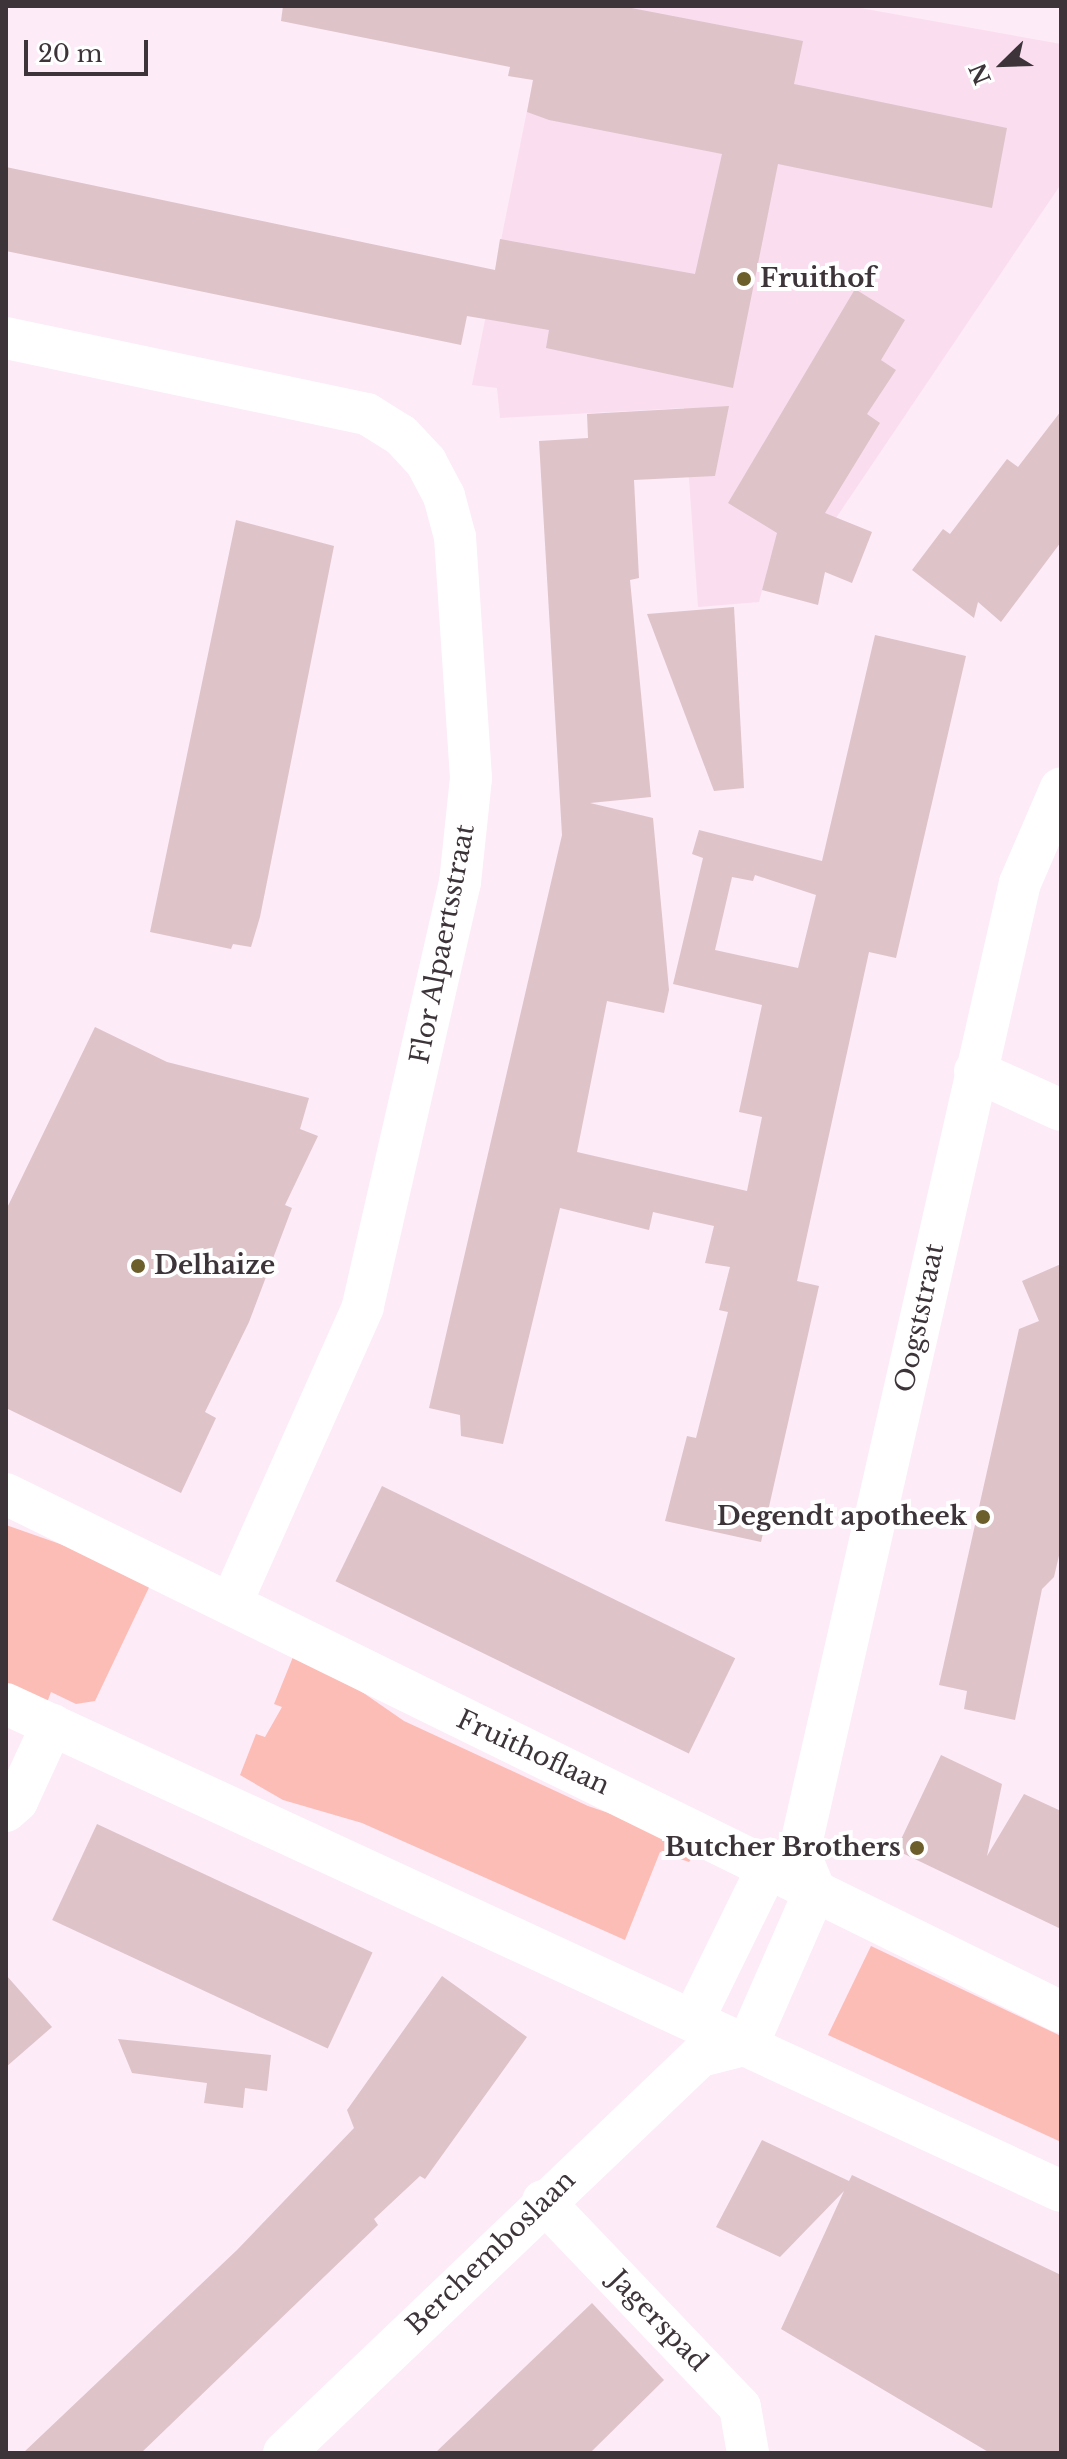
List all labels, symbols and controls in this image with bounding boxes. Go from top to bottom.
scale bar [28,24,152,74]
north arrow [963,24,1043,104]
text: 20 m [38,39,103,68]
text: N [964,59,997,88]
place label: Fruithof [760,263,876,295]
marker: Fruithof [735,270,753,288]
street label: Flor Alpaertsstraat [404,821,482,1067]
street label: Oogststraat [889,1241,951,1395]
place label: Delhaize [154,1250,275,1282]
marker: Delhaize [129,1257,147,1275]
place label: Degendt apotheek [717,1501,967,1533]
marker: Degendt apotheek [974,1508,992,1526]
street label: Fruithoflaan [452,1704,614,1802]
place label: Butcher Brothers [664,1832,901,1864]
marker: Butcher Brothers [908,1839,926,1857]
street label: Berchemboslaan [400,2164,582,2342]
street label: Jagerspad [602,2264,714,2378]

